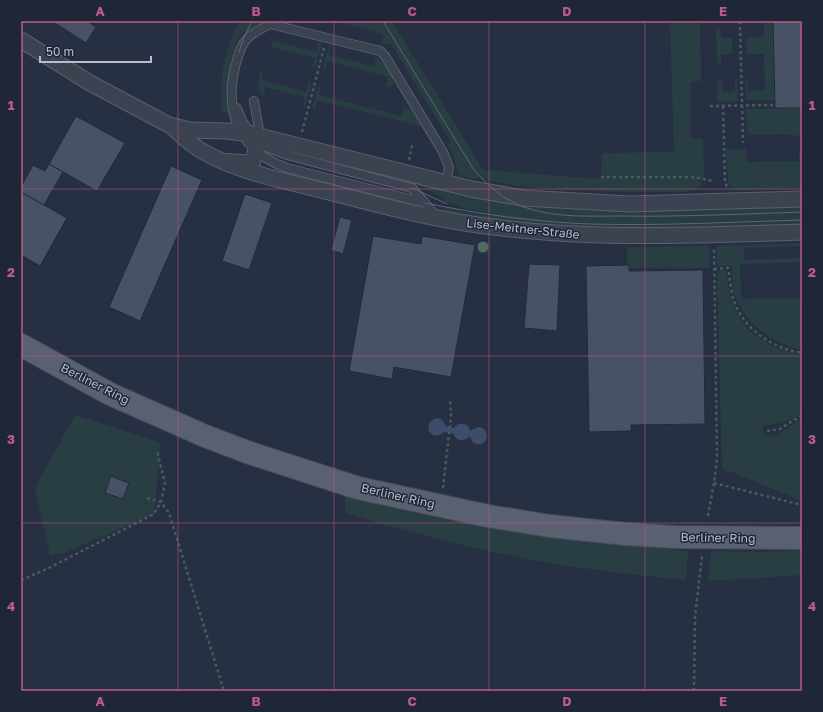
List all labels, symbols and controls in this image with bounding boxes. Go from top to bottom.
text: A [95,3,105,19]
text: B [251,3,261,19]
text: C [407,3,417,19]
text: D [562,3,572,19]
text: E [719,3,727,19]
scale bar [40,38,151,64]
text: 50 m [46,44,74,59]
text: 1 [8,97,15,113]
text: 1 [809,97,816,113]
street label: Lise-Meitner-Straße [466,215,580,242]
text: 2 [7,264,15,280]
text: 2 [808,264,816,280]
street label: Berliner Ring [58,360,132,407]
text: 3 [7,431,15,447]
text: 3 [808,431,816,447]
street label: Berliner Ring [360,480,436,511]
street label: Berliner Ring [680,529,756,546]
text: 4 [7,598,15,614]
text: 4 [808,598,816,614]
text: A [95,693,105,709]
text: B [251,693,261,709]
text: C [407,693,417,709]
text: D [562,693,572,709]
text: E [719,693,727,709]

